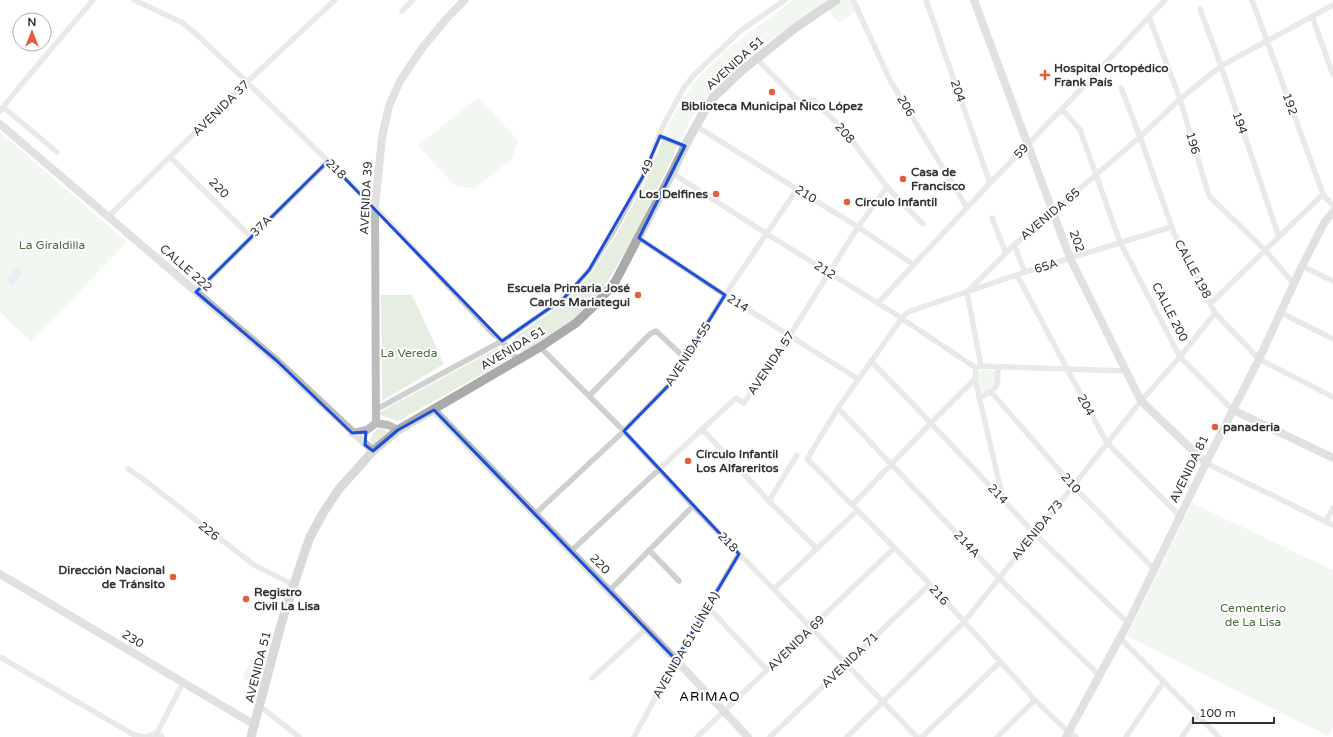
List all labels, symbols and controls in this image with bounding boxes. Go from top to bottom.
north arrow [12,12,52,52]
text: N [28,16,36,29]
street label: AVENIDA 51 [703,33,767,93]
place label: Hospital Ortopédico Frank País [1054,61,1169,89]
marker: Hospital Ortopédico Frank País [1039,69,1051,81]
street label: AVENIDA 37 [190,77,252,139]
street label: 204 [948,78,968,104]
marker: Biblioteca Municipal Ñico López [767,87,777,97]
street label: 192 [1280,91,1300,117]
street label: 206 [894,93,918,119]
place label: Biblioteca Municipal Ñico López [681,99,863,114]
street label: 194 [1230,110,1250,136]
street label: 208 [832,120,858,146]
street label: 196 [1183,130,1203,156]
street label: 59 [1011,141,1031,161]
street label: 218 [323,156,349,182]
street label: 49 [638,157,656,177]
street label: AVENIDA 39 [357,161,375,235]
place label: Casa de Francisco [911,165,965,193]
marker: Casa de Francisco [898,174,908,184]
street label: 220 [206,175,232,201]
street label: 210 [793,182,820,206]
street label: AVENIDA 65 [1017,185,1083,243]
place label: Los Delfines [639,187,708,201]
marker: Los Delfines [711,189,721,199]
place label: Círculo Infantil [855,195,937,209]
marker: Círculo Infantil [842,197,852,207]
street label: 37A [248,213,274,239]
street label: 202 [1066,228,1088,254]
street label: CALLE 198 [1172,237,1214,301]
park label: La Giraldilla [19,238,85,252]
street label: CALLE 222 [157,242,215,294]
street label: 65A [1032,256,1060,276]
street label: 212 [812,258,838,282]
street label: CALLE 200 [1149,280,1191,344]
place label: Escuela Primaria José Carlos Mariategui [507,281,630,310]
marker: Escuela Primaria José Carlos Mariategui [633,290,643,300]
street label: 214 [725,291,752,315]
street label: AVENIDA 55 [662,319,714,389]
street label: AVENIDA 51 [478,323,548,373]
street label: AVENIDA 57 [745,329,797,397]
park label: La Vereda [381,346,437,360]
street label: 204 [1074,392,1098,419]
place label: panaderia [1223,420,1280,435]
marker: panaderia [1210,422,1220,432]
street label: AVENIDA 81 [1167,433,1211,505]
place label: Círculo Infantil Los Alfareritos [696,447,779,475]
marker: Círculo Infantil Los Alfareritos [683,456,693,466]
street label: 210 [1058,470,1084,496]
street label: 214 [985,481,1011,507]
street label: AVENIDA 73 [1008,497,1066,563]
street label: 226 [196,519,222,543]
street label: 214A [951,528,983,560]
street label: 218 [715,529,741,555]
street label: 220 [587,551,613,577]
place label: Dirección Nacional de Tránsito [58,563,165,591]
marker: Dirección Nacional de Tránsito [168,572,178,582]
street label: 216 [926,582,952,608]
place label: Registro Civil La Lisa [254,585,320,613]
street label: AVENIDA 61 (LÍNEA) [650,589,722,701]
marker: Registro Civil La Lisa [241,594,251,604]
park label: Cementerio de La Lisa [1220,601,1286,629]
street label: AVENIDA 69 [765,612,827,674]
street label: 230 [120,627,147,651]
street label: AVENIDA 71 [819,629,881,691]
street label: AVENIDA 51 [242,630,274,704]
district label: ARIMAO [679,689,741,705]
scale bar [1193,699,1274,725]
text: 100 m [1199,706,1236,720]

